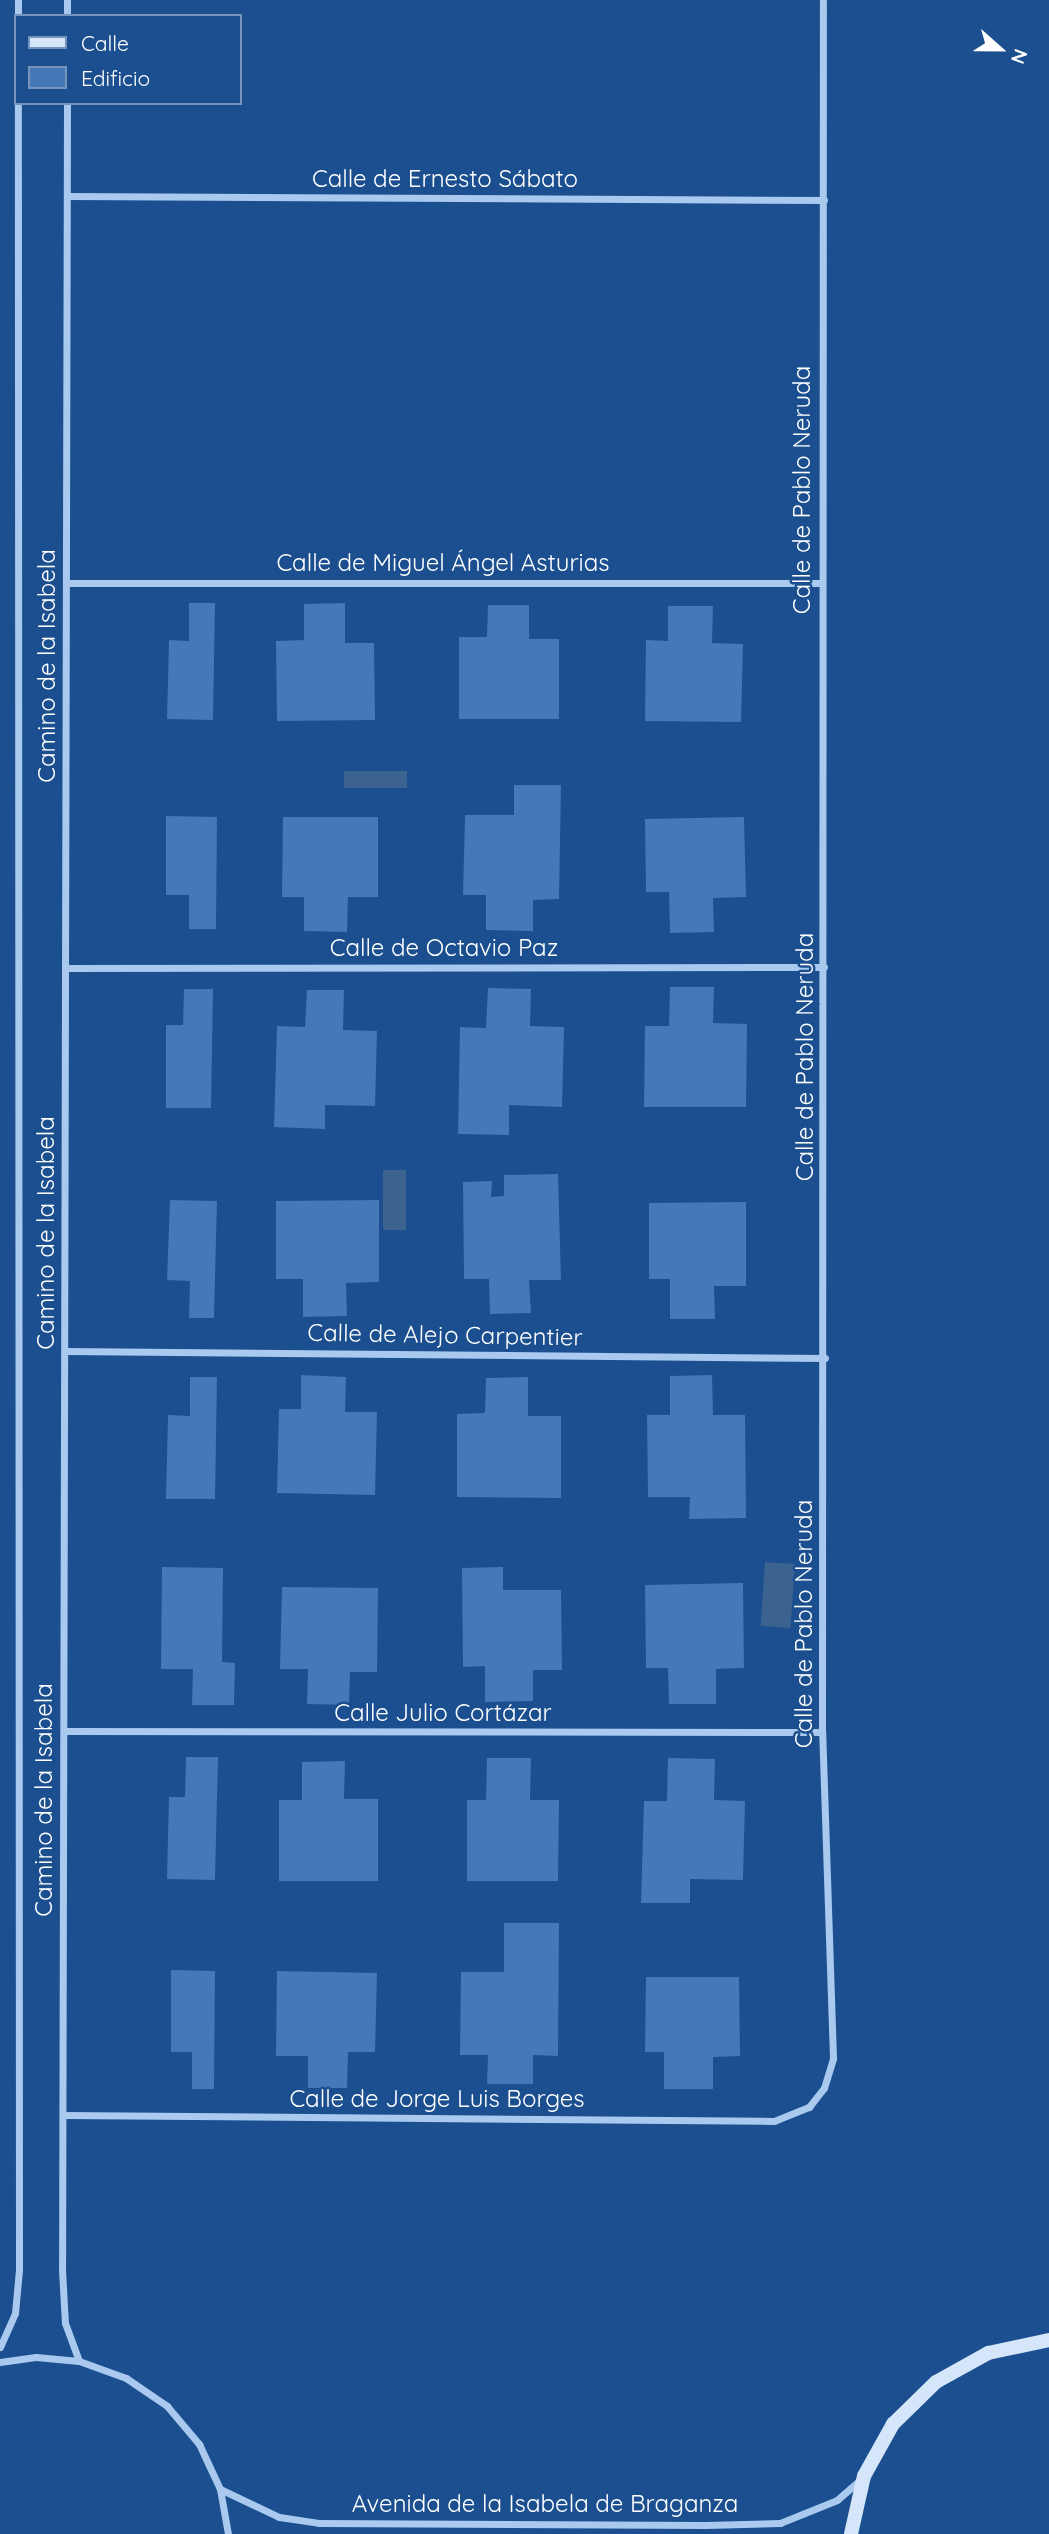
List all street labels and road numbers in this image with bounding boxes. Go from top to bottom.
street label: Calle de Ernesto Sábato [312,165,578,193]
street label: Calle de Pablo Neruda [788,366,816,614]
street label: Camino de la Isabela [33,549,61,783]
street label: Calle de Miguel Ángel Asturias [276,549,610,577]
street label: Calle de Pablo Neruda [791,933,819,1181]
street label: Calle de Octavio Paz [330,934,558,962]
street label: Camino de la Isabela [32,1116,60,1350]
street label: Calle de Alejo Carpentier [307,1318,583,1352]
street label: Calle de Pablo Neruda [790,1500,818,1748]
street label: Camino de la Isabela [30,1683,58,1917]
street label: Calle Julio Cortázar [334,1699,552,1727]
street label: Calle de Jorge Luis Borges [289,2085,585,2113]
street label: Avenida de la Isabela de Braganza [352,2490,738,2518]

